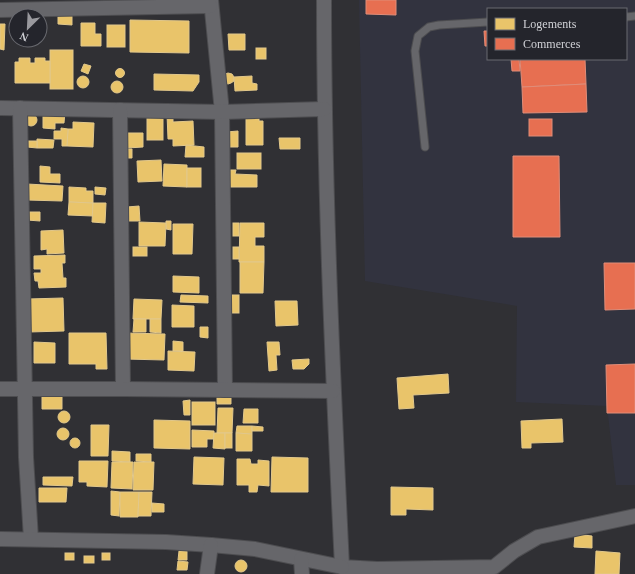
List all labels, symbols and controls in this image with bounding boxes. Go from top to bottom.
north arrow [8,8,48,48]
legend [487,8,627,60]
text: Logements [523,17,577,31]
text: N [18,30,30,44]
text: Commerces [523,37,581,51]

